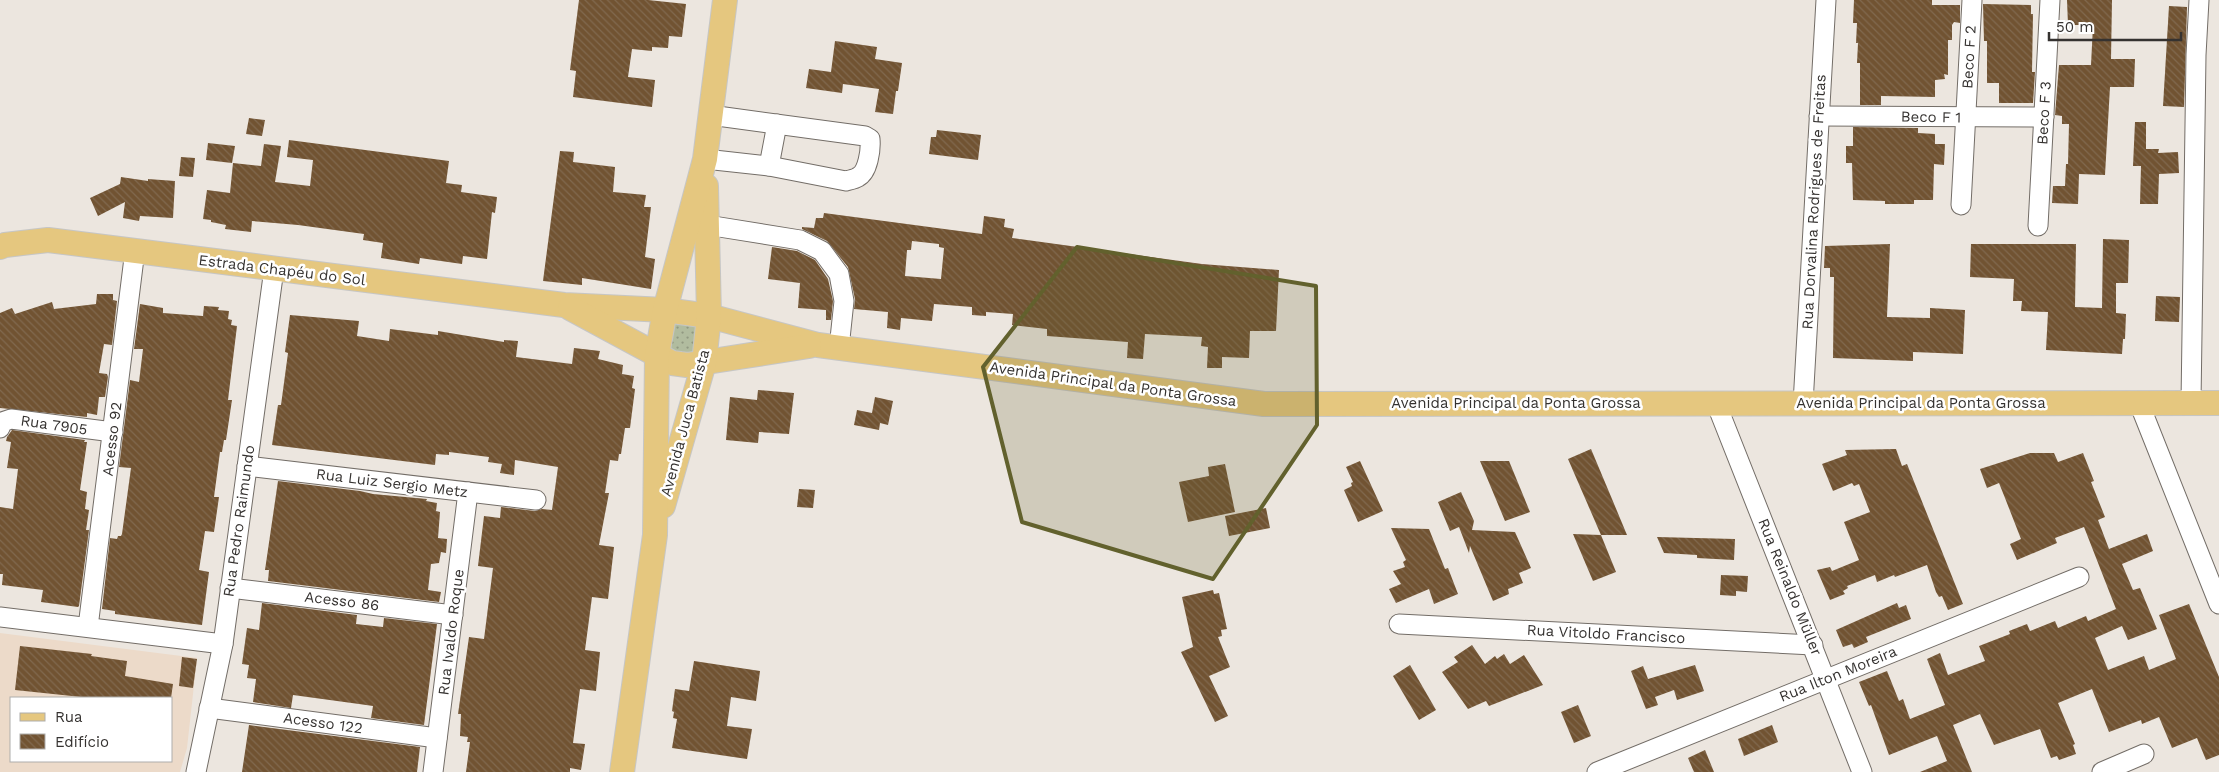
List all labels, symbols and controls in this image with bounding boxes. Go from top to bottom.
scale bar [2049,10,2182,42]
text: 50 m [2056,18,2093,36]
street label: Beco F 2 [1958,25,1980,89]
street label: Rua Dorvalina Rodrigues de Freitas [1798,74,1830,330]
street label: Beco F 3 [2033,81,2055,145]
street label: Beco F 1 [1901,107,1961,127]
street label: Estrada Chapéu do Sol [198,251,367,289]
street label: Avenida Juca Batista [657,347,713,499]
street label: Avenida Principal da Ponta Grossa [988,358,1238,410]
street label: Avenida Principal da Ponta Grossa [1391,394,1641,412]
street label: Avenida Principal da Ponta Grossa [1796,394,2046,412]
street label: Acesso 92 [99,401,125,477]
street label: Rua 7905 [19,411,89,439]
street label: Rua Pedro Raimundo [219,444,259,598]
street label: Rua Luiz Sergio Metz [315,465,469,501]
street label: Rua Reinaldo Müller [1754,516,1826,658]
street label: Rua Ivaldo Roque [434,568,468,696]
street label: Acesso 86 [304,587,380,615]
street label: Rua Vitoldo Francisco [1526,621,1686,647]
street label: Rua Ilton Moreira [1777,642,1900,706]
legend [10,697,172,762]
text: Rua [55,708,83,726]
street label: Acesso 122 [282,709,364,737]
text: Edifício [55,733,109,751]

